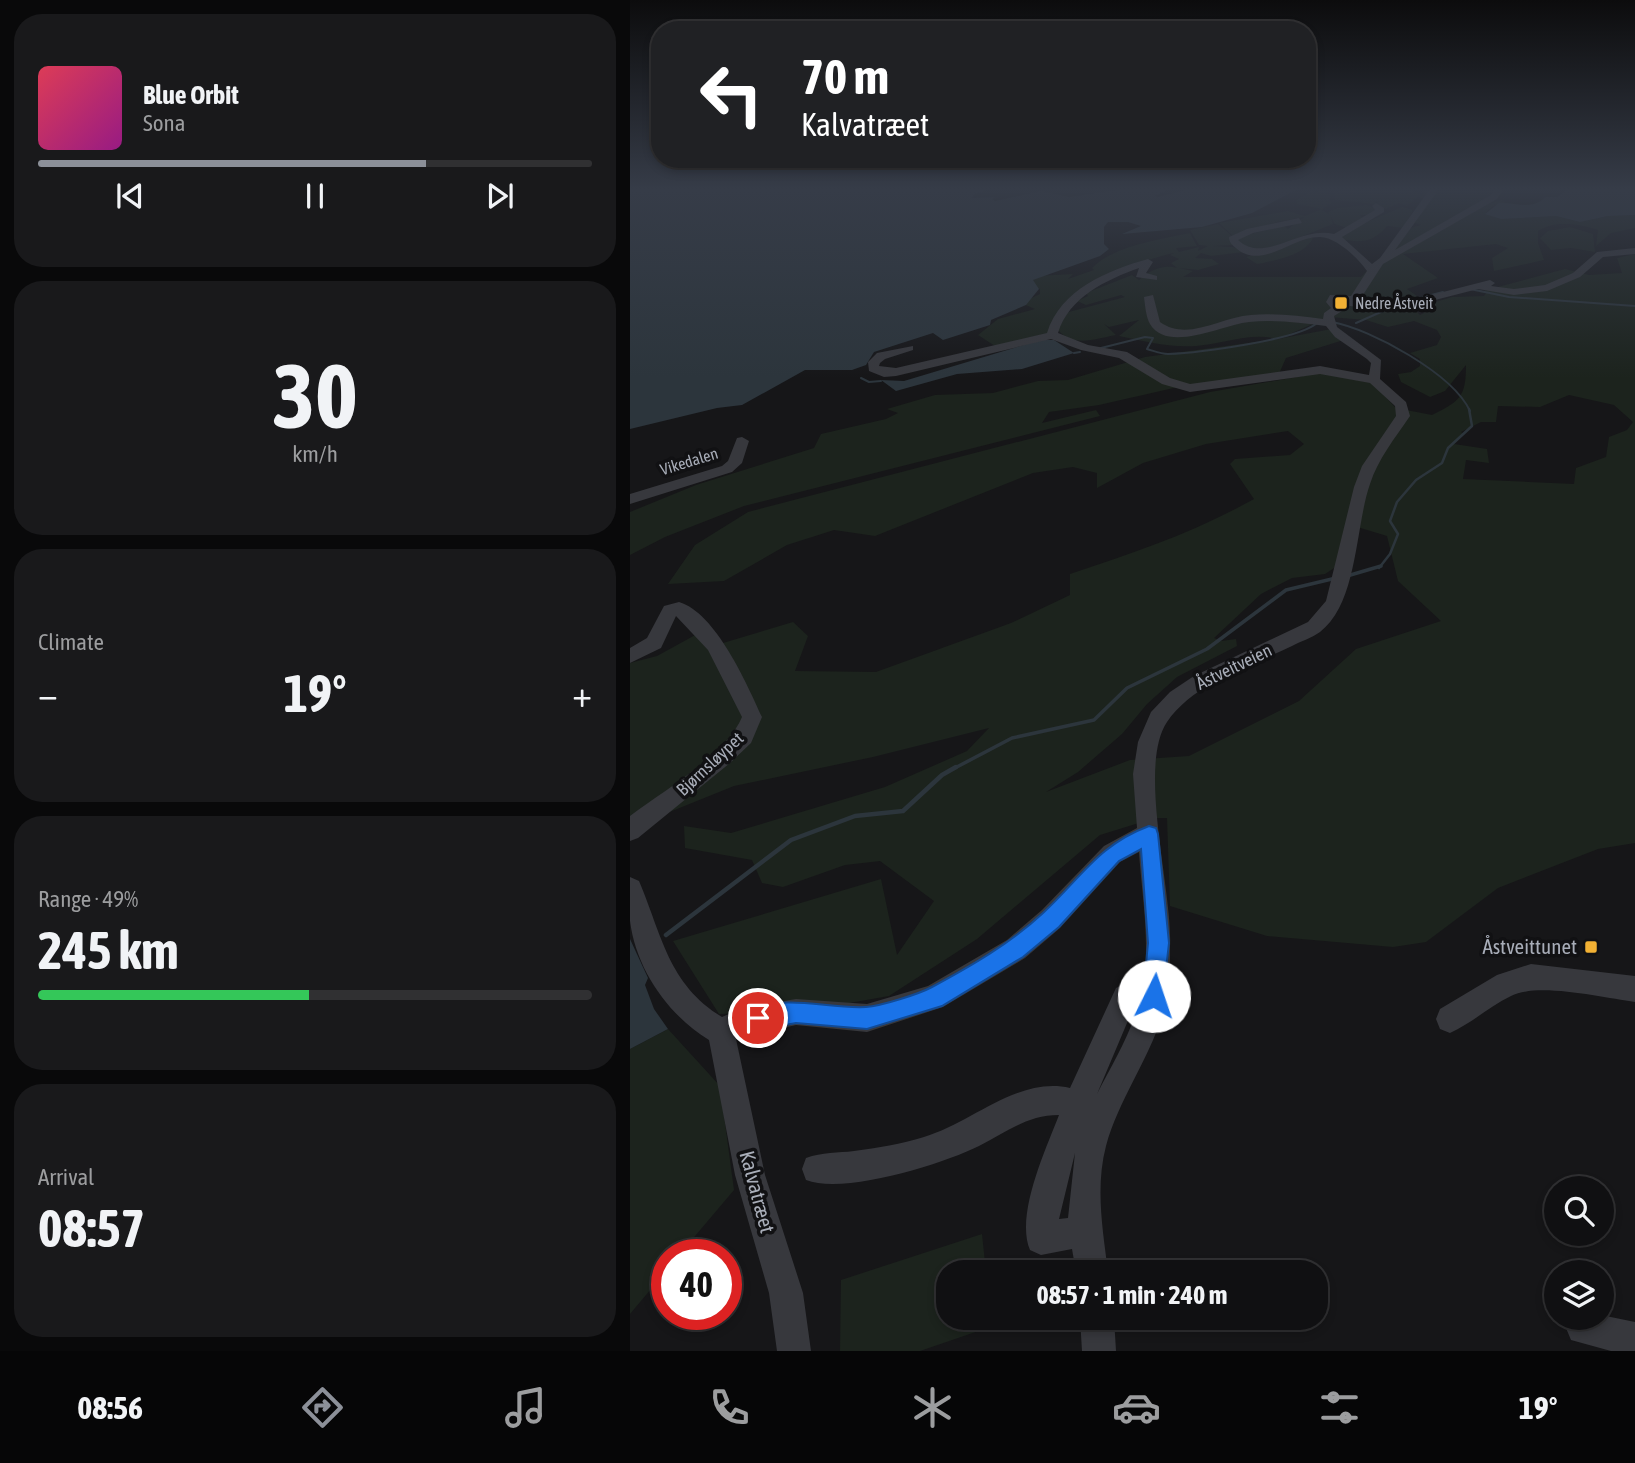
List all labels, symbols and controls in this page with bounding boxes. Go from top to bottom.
text: 70 m [801,48,889,104]
icon: left [686,49,777,140]
text: Blue Orbit [143,80,239,110]
text: Kalvatræet [801,106,929,143]
text: Sona [143,110,185,136]
icon: previous [111,177,149,215]
icon: pause [296,177,334,215]
icon: next [481,177,519,215]
place label: Nedre Åstveit [1355,293,1434,312]
marker: Nedre Åstveit [1333,295,1349,311]
text: 30 [272,343,358,447]
text: km/h [292,441,338,467]
street label: Vikedalen [658,444,720,478]
text: Climate [38,629,104,655]
street label: Åstveitveien [1193,639,1275,694]
text: 19° [283,663,347,723]
text: − [38,672,58,715]
text: + [572,672,592,715]
street label: Bjørnsløypet [672,727,747,800]
text: Range · 49% [38,886,138,912]
text: 245 km [38,920,179,980]
place label: Åstveittunet [1482,934,1577,958]
marker: Åstveittunet [1583,939,1599,955]
position arrow [1117,959,1191,1033]
pin [728,988,788,1048]
icon: arrive [739,999,777,1037]
street label: Kalvatræet [735,1148,780,1235]
text: Arrival [38,1164,94,1190]
map controls [1544,1176,1614,1330]
button: search [1544,1176,1614,1246]
text: 08:57 [38,1198,145,1258]
speed limit sign: 40 [651,1239,742,1330]
button: layers [1544,1260,1614,1330]
text: 08:57 · 1 min · 240 m [1037,1280,1227,1310]
icon: directions [298,1383,347,1432]
icon: music [501,1383,550,1432]
icon: phone [705,1383,754,1432]
icon: climate [908,1383,957,1432]
icon: car [1112,1383,1161,1432]
icon: filters [1315,1383,1364,1432]
text: 08:56 [77,1389,143,1426]
text: 19° [1519,1389,1558,1426]

